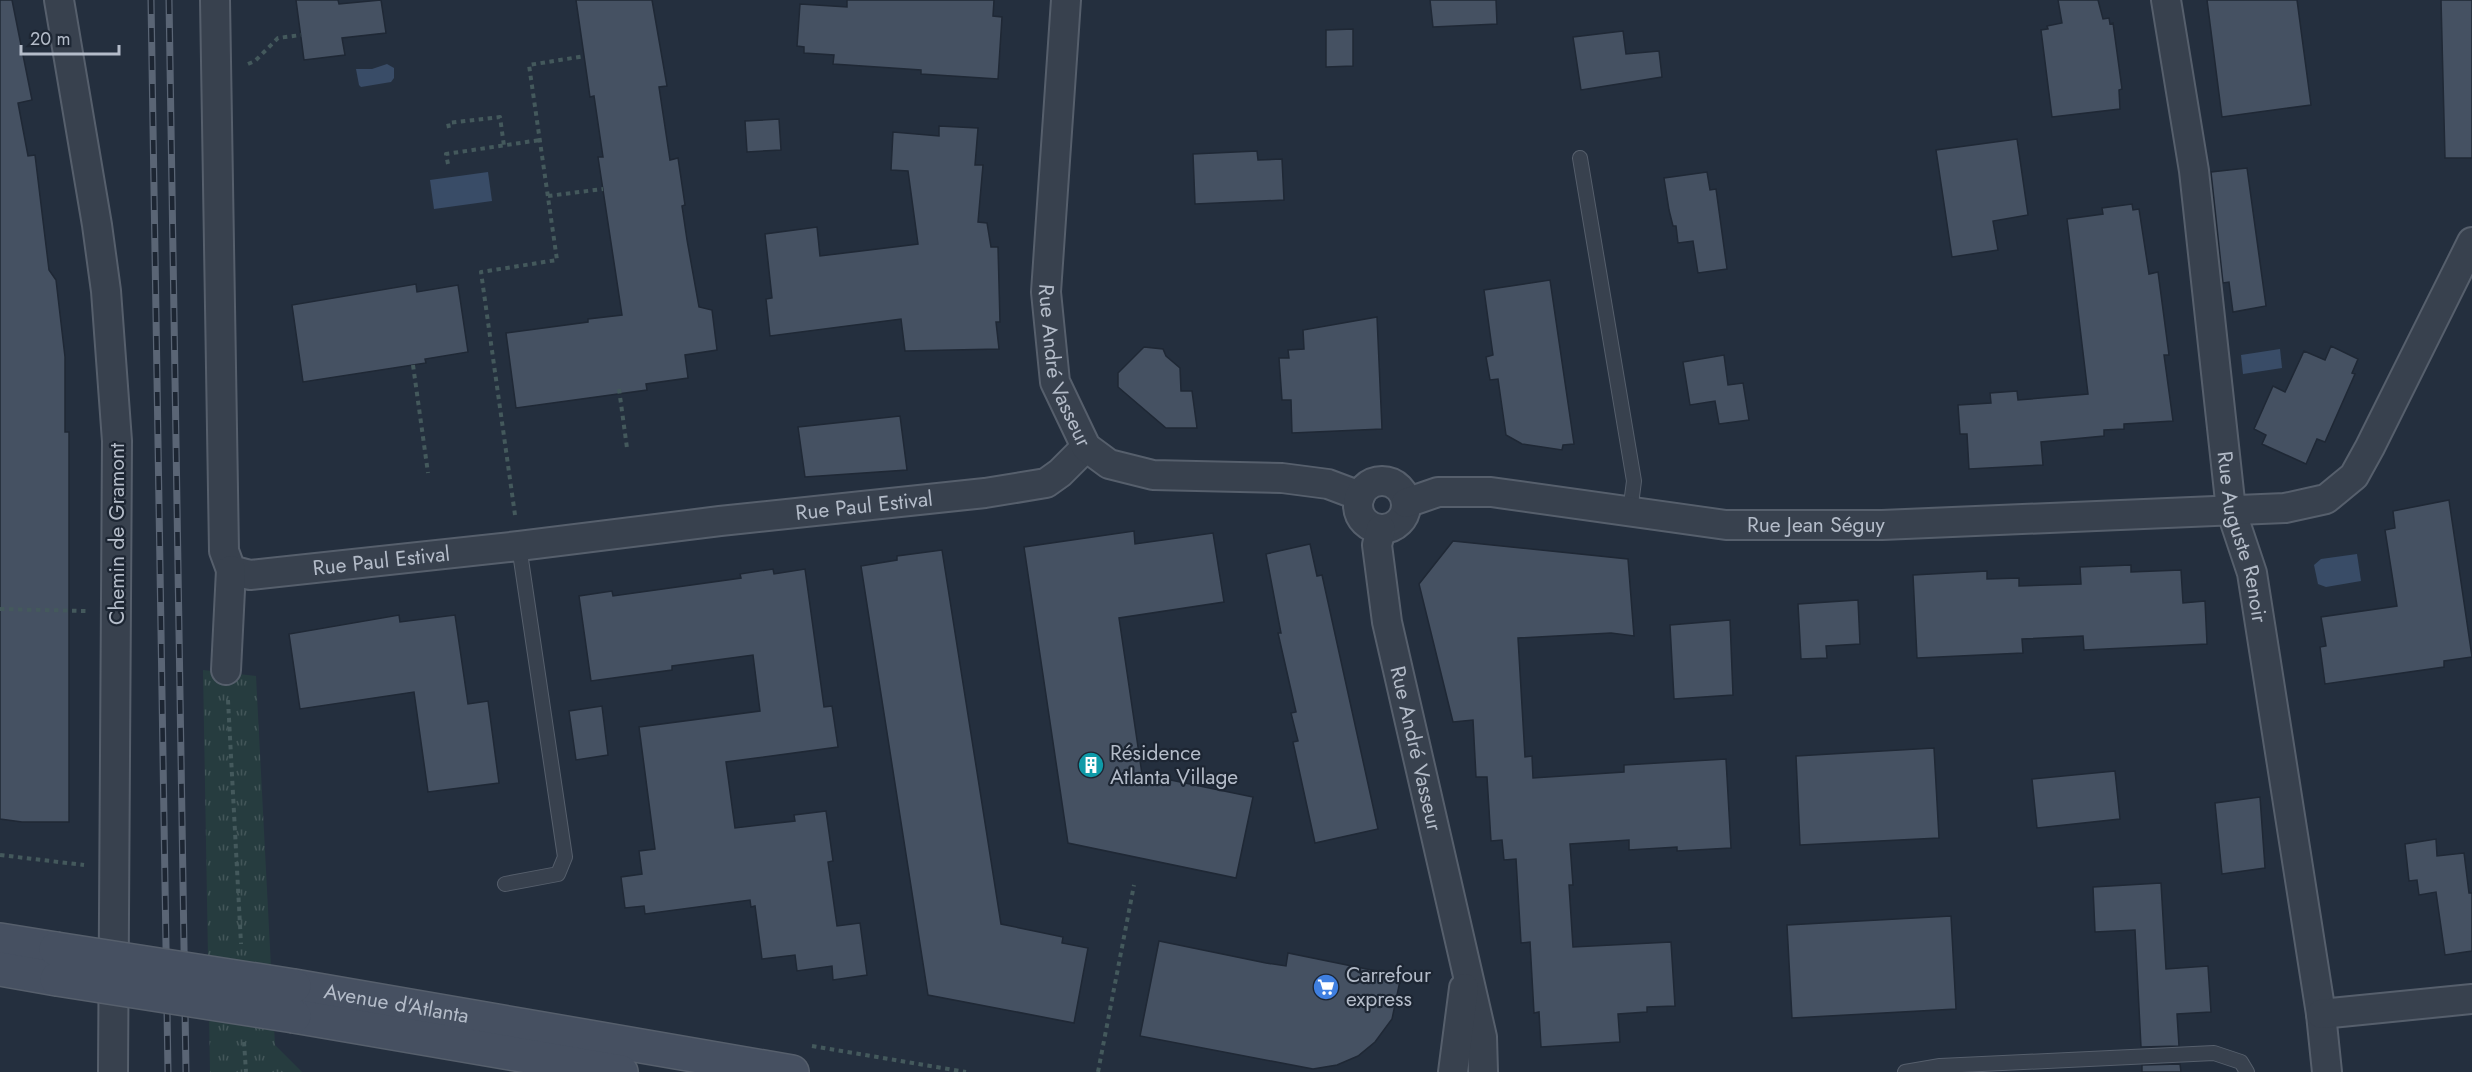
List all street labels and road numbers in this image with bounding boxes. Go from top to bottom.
street label: Rue André Vasseur [1031,283,1099,453]
street label: Chemin de Gramont [102,443,132,625]
street label: Rue Auguste Renoir [2210,450,2275,626]
street label: Rue Paul Estival [794,484,934,528]
street label: Rue Jean Séguy [1747,510,1886,540]
street label: Rue Paul Estival [311,539,451,583]
street label: Rue André Vasseur [1383,663,1450,835]
street label: Avenue d'Atlanta [322,976,471,1031]

